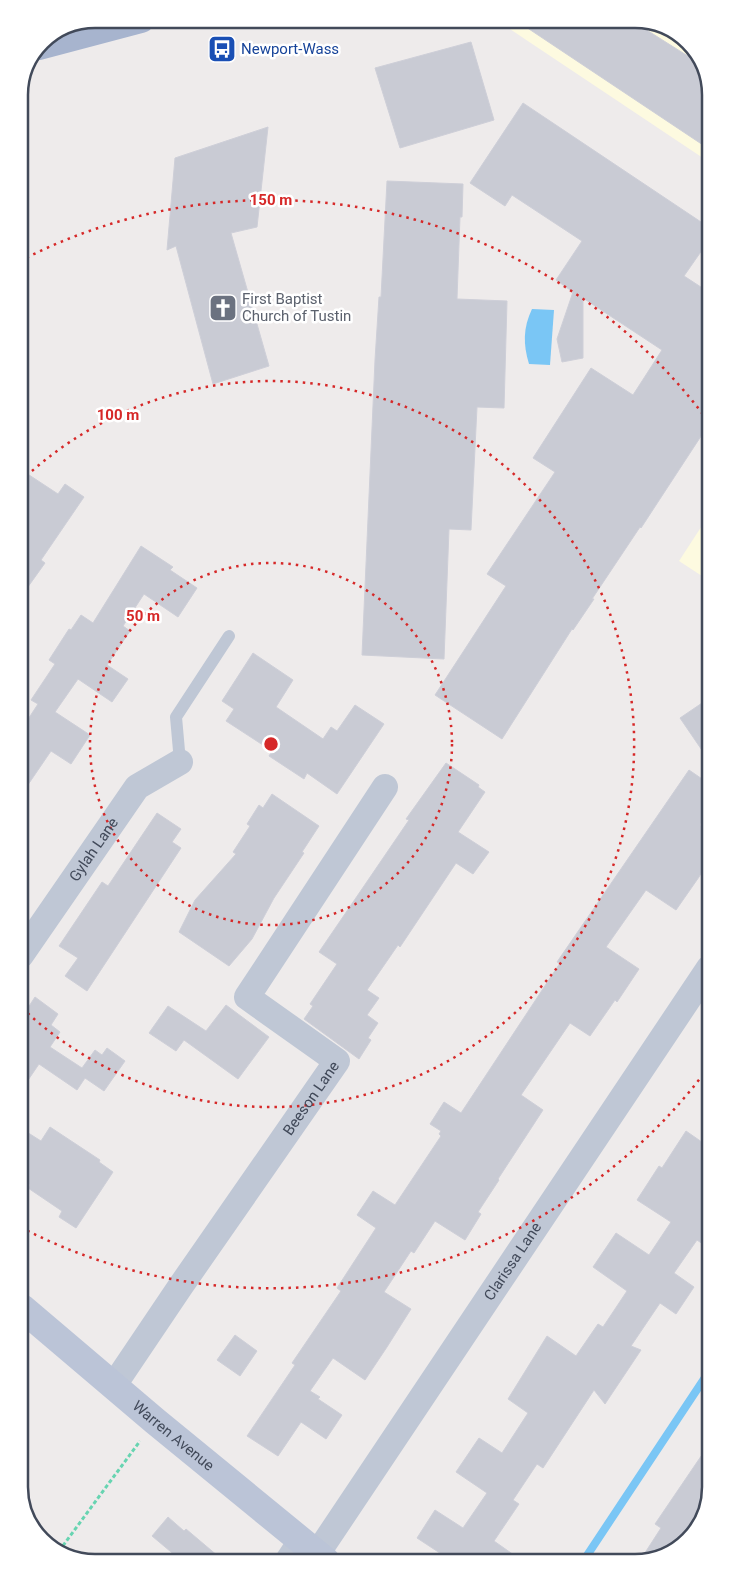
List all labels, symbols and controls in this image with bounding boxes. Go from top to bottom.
bus stop icon: Newport-Wass [207,34,237,64]
place label: Newport-Wass [241,40,339,58]
text: 150 m [250,191,292,209]
place label: First Baptist Church of Tustin [242,290,351,325]
church icon: First Baptist Church of Tustin [208,293,238,323]
text: 100 m [97,406,139,424]
text: 50 m [126,607,160,625]
centre of rings [262,735,280,753]
street label: Gylah Lane [65,814,122,885]
street label: Beeson Lane [279,1058,343,1139]
street label: Clarissa Lane [480,1219,545,1304]
street label: Warren Avenue [129,1397,218,1475]

